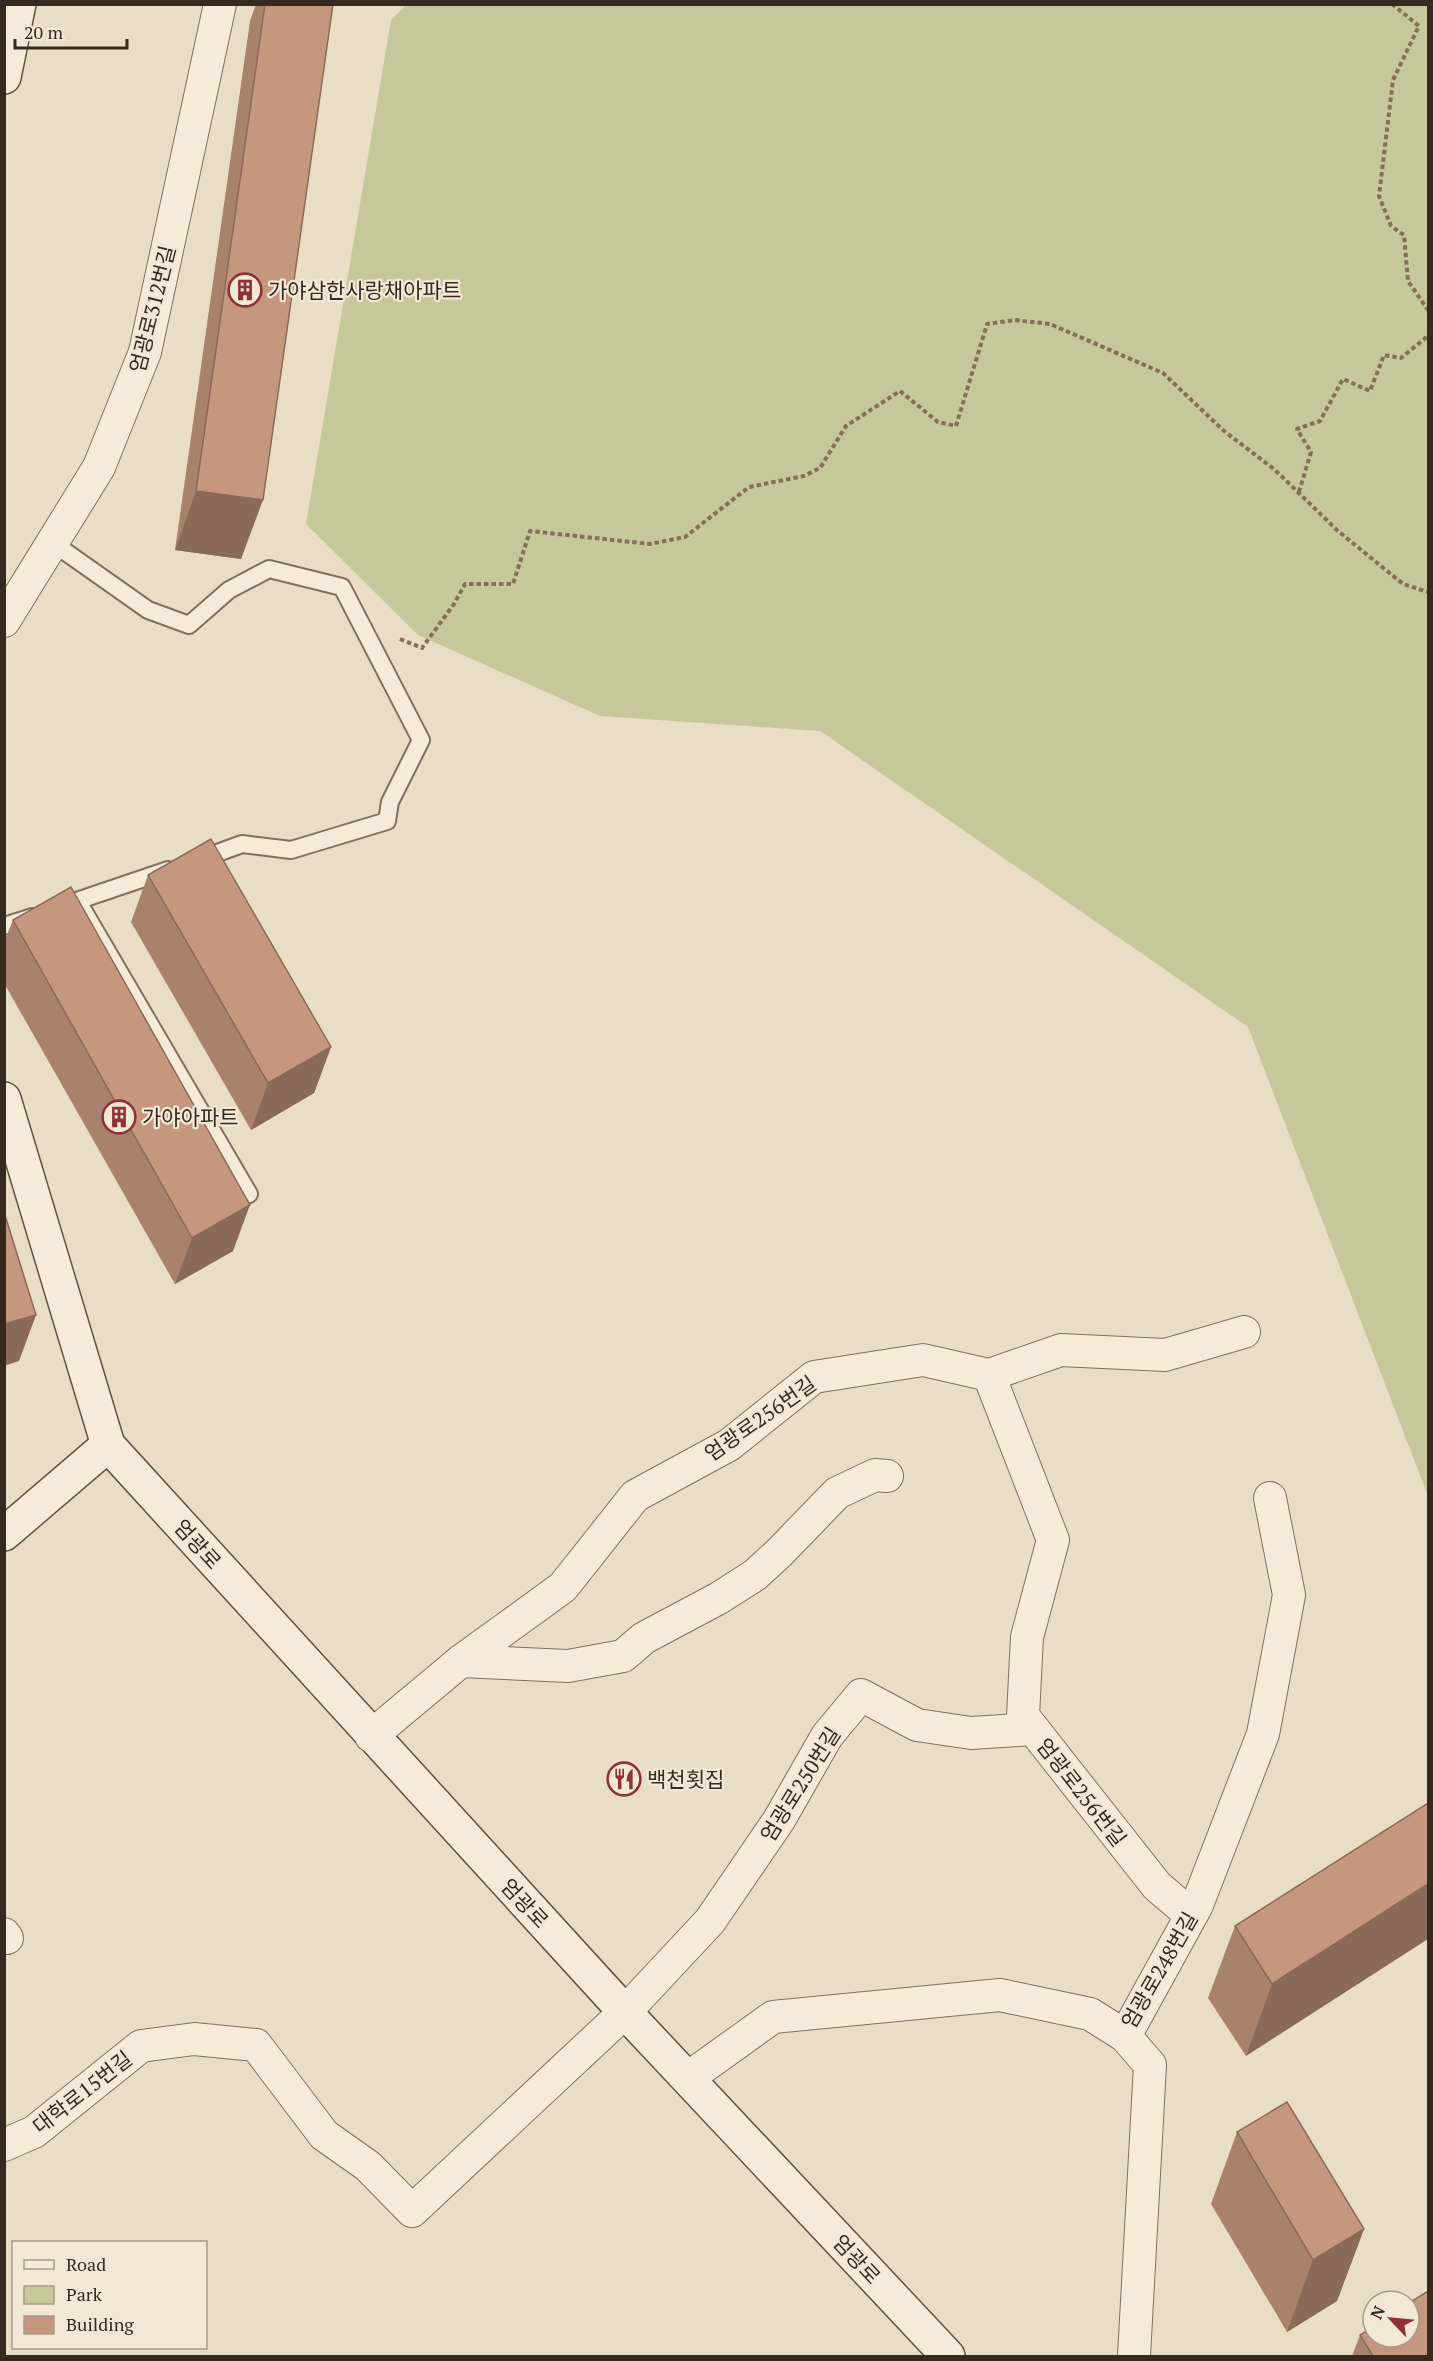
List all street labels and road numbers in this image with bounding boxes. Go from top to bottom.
street label: 엄광로312번길 [123,242,181,376]
street label: 엄광로256번길 [699,1369,821,1467]
street label: 엄광로 [168,1513,228,1575]
street label: 엄광로250번길 [754,1721,846,1847]
street label: 엄광로256번길 [1031,1732,1133,1852]
street label: 엄광로 [495,1872,555,1934]
street label: 엄광로248번길 [1114,1907,1204,2033]
street label: 대학로15번길 [26,2044,138,2140]
street label: 엄광로 [827,2228,887,2290]

